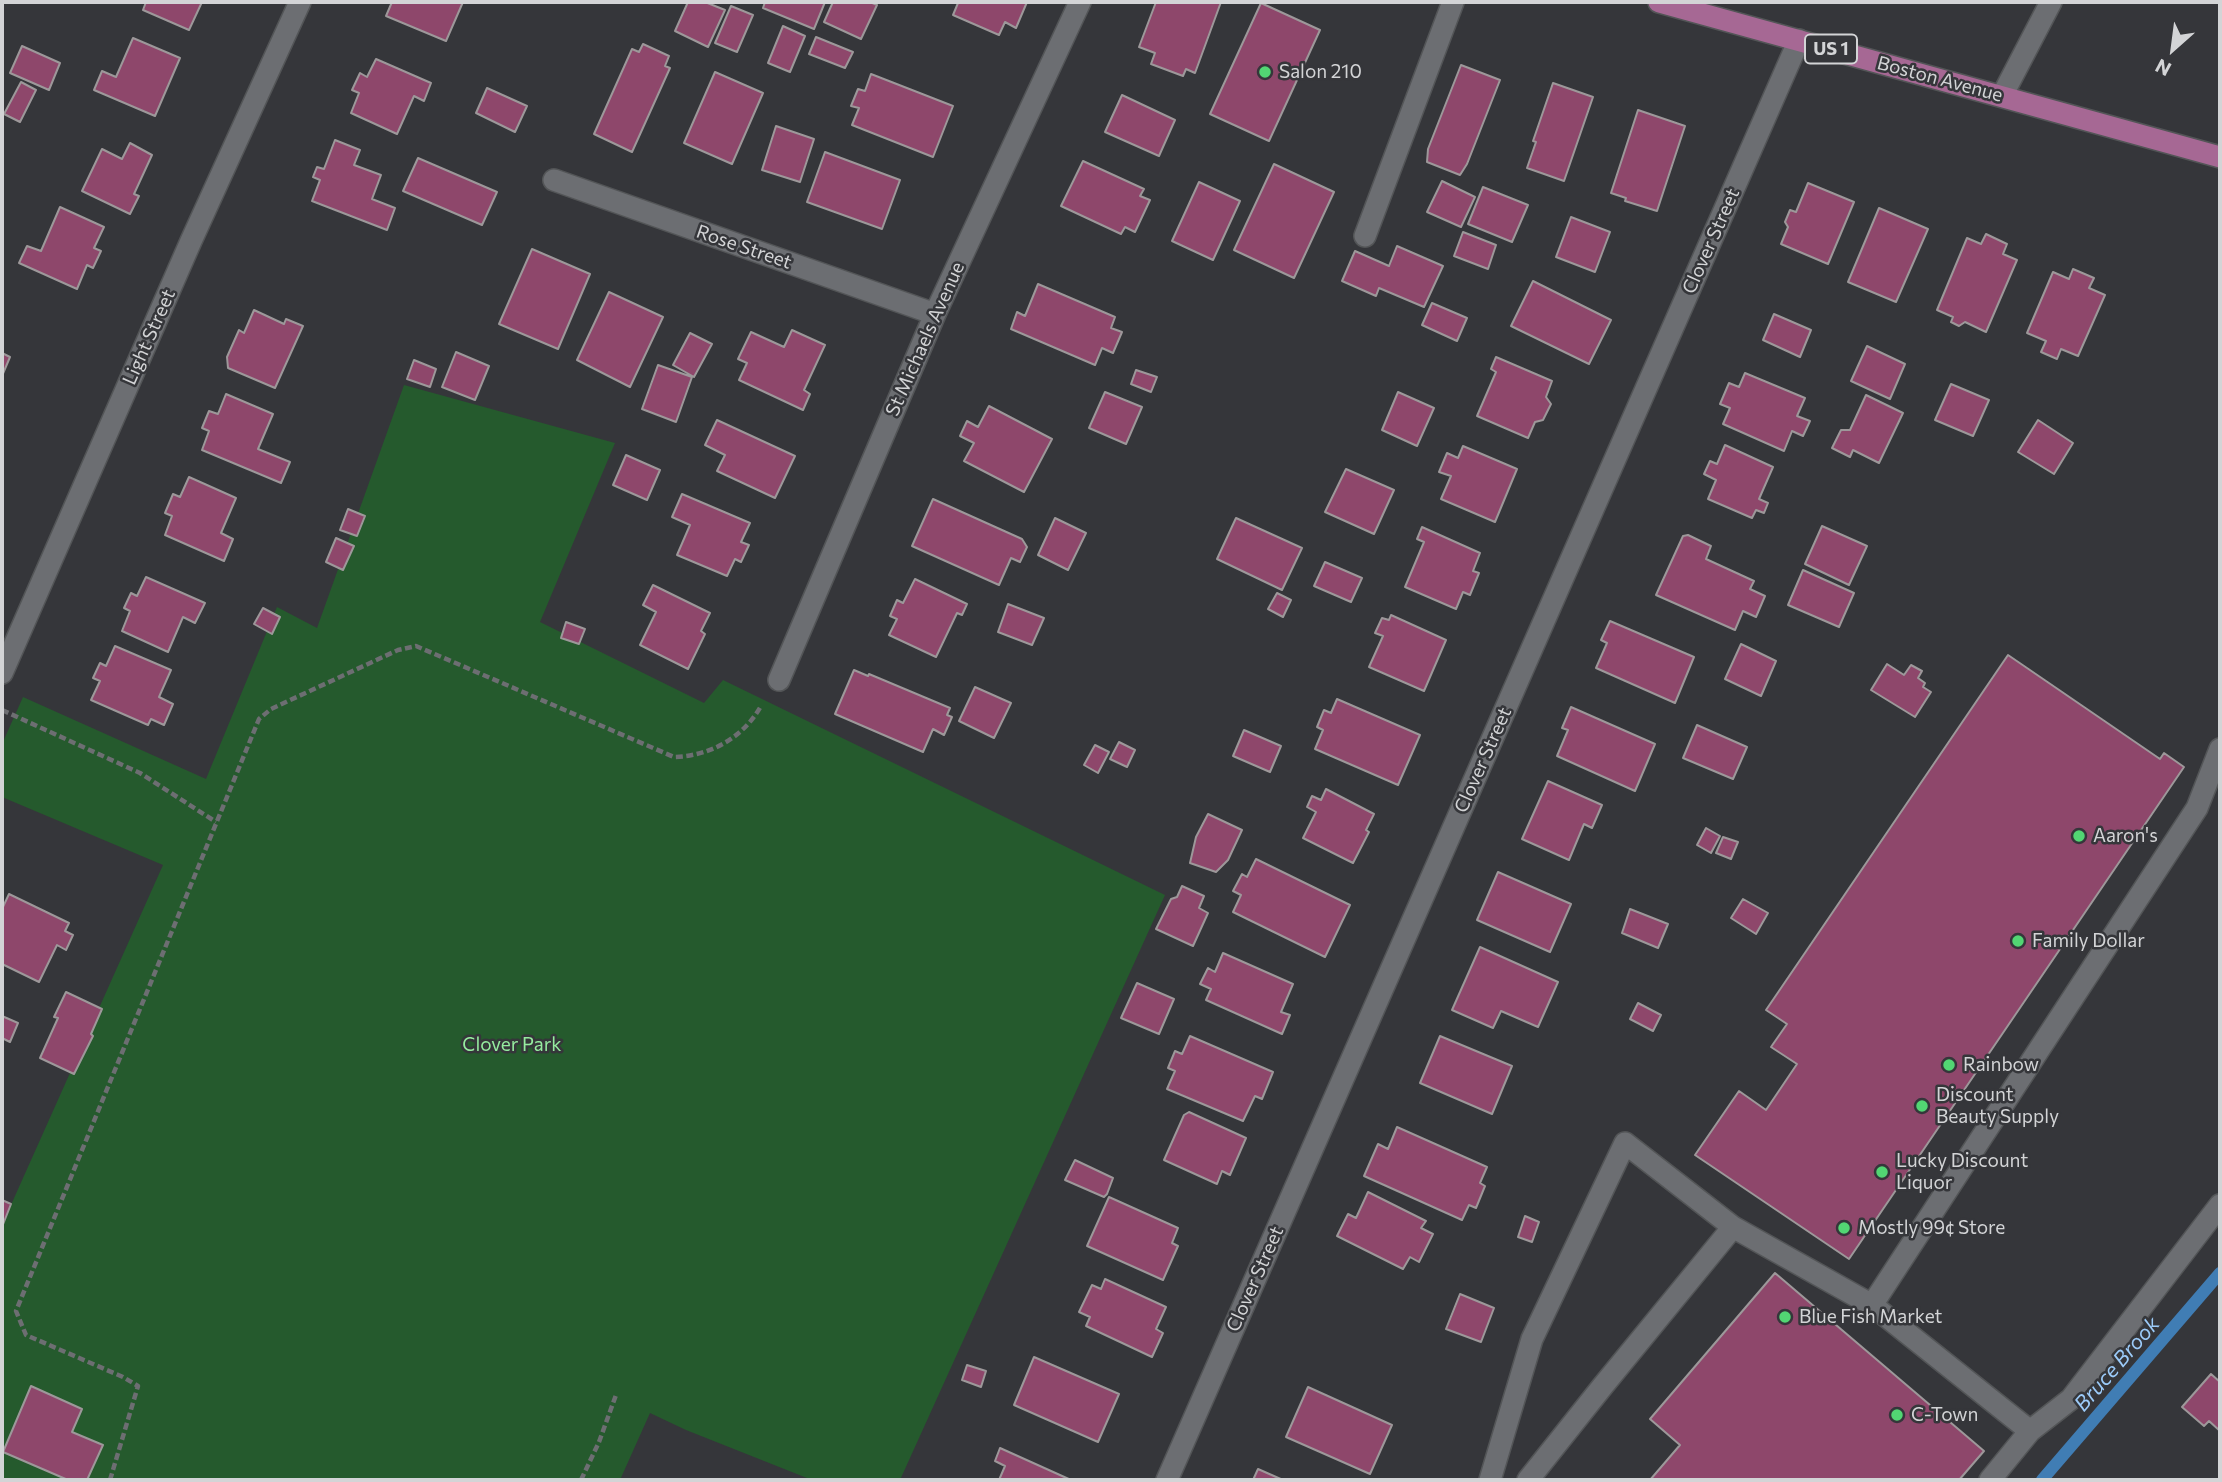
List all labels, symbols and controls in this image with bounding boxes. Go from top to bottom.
north arrow [2138,14,2208,84]
road number: US 1 [1805,34,1857,64]
street label: Boston Avenue [1875,51,2005,107]
text: N [2151,54,2175,81]
place label: Salon 210 [1279,61,1362,83]
marker: Salon 210 [1257,64,1273,80]
street label: Clover Street [1678,185,1744,297]
street label: Rose Street [693,220,795,274]
street label: St Michaels Avenue [881,258,969,420]
street label: Light Street [118,286,180,388]
street label: Clover Street [1450,704,1516,816]
place label: Aaron's [2093,825,2158,847]
marker: Aaron's [2071,828,2087,844]
place label: Family Dollar [2032,930,2145,952]
marker: Family Dollar [2010,933,2026,949]
park label: Clover Park [462,1034,562,1056]
place label: Rainbow [1963,1054,2039,1076]
marker: Rainbow [1941,1057,1957,1073]
place label: Discount Beauty Supply [1936,1084,2059,1128]
marker: Discount Beauty Supply [1914,1098,1930,1114]
place label: Lucky Discount Liquor [1896,1150,2028,1194]
marker: Lucky Discount Liquor [1874,1164,1890,1180]
place label: Mostly 99¢ Store [1858,1217,2005,1239]
marker: Mostly 99¢ Store [1836,1220,1852,1236]
street label: Clover Street [1222,1223,1288,1335]
place label: Blue Fish Market [1799,1306,1942,1328]
marker: Blue Fish Market [1777,1309,1793,1325]
water label: Bruce Brook [2069,1312,2165,1416]
place label: C-Town [1911,1404,1978,1426]
marker: C-Town [1889,1407,1905,1423]

